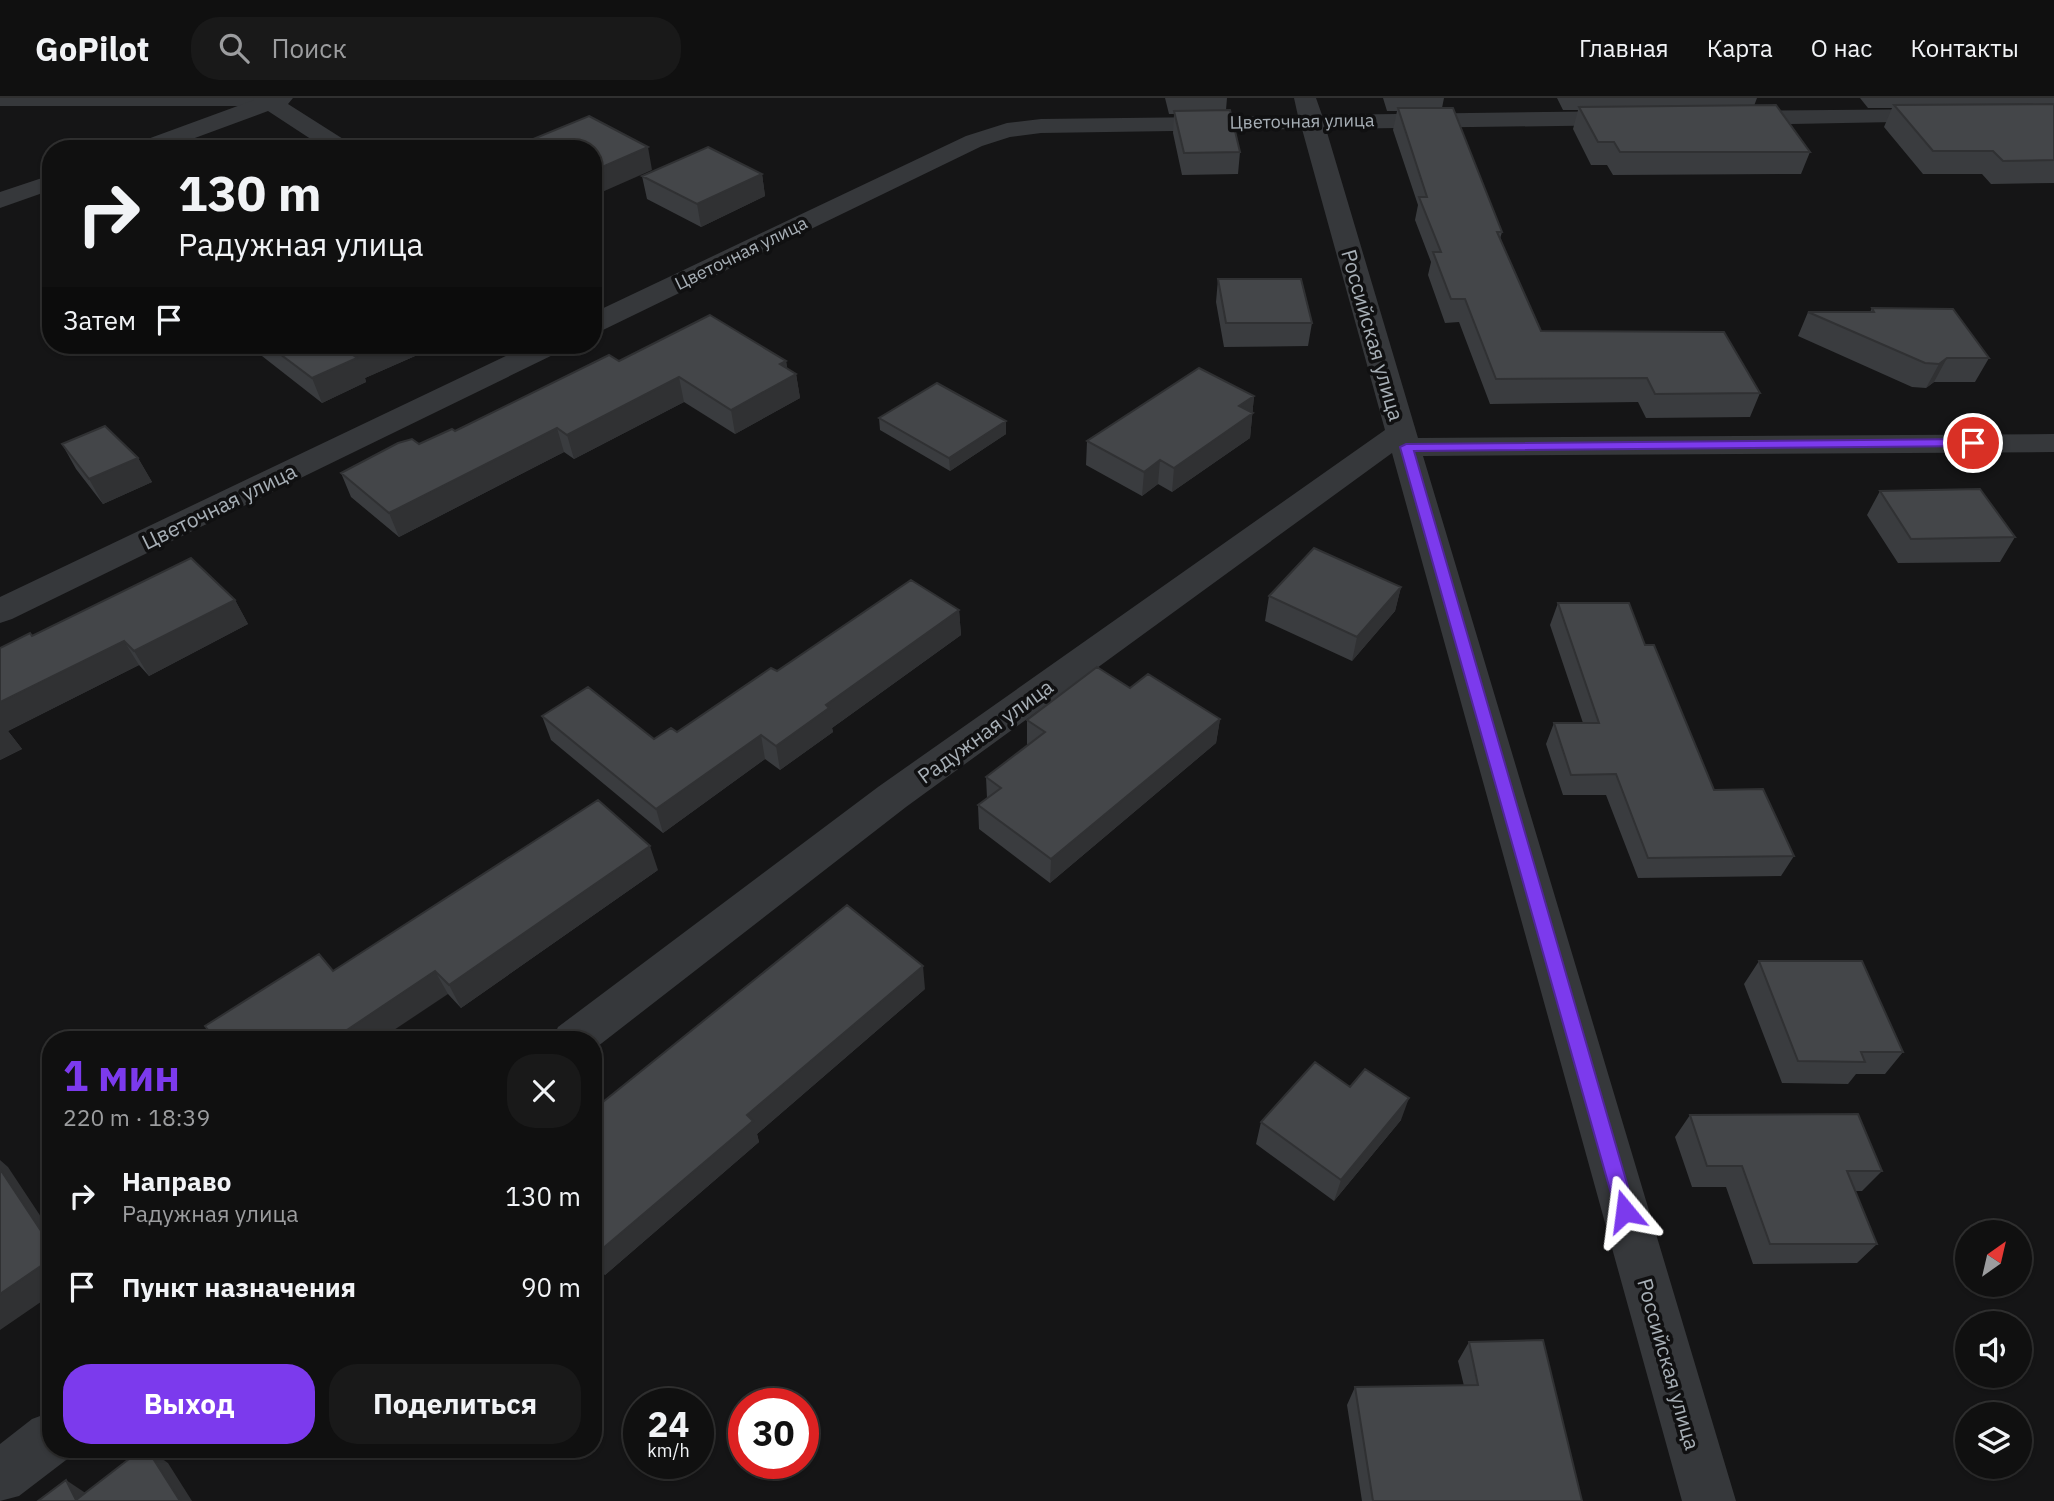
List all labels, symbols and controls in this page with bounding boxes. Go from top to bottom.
search box [191,17,681,80]
text: GoPilot [35,27,149,70]
icon: search [215,29,253,67]
text: Поиск [271,31,347,65]
text: Главная [1579,32,1669,64]
text: Карта [1707,32,1773,64]
text: О нас [1811,32,1872,64]
text: Контакты [1910,32,2019,64]
street label: Цветочная улица [1229,108,1375,134]
text: 130 m [178,161,322,224]
icon: right [63,168,154,259]
street label: Цветочная улица [671,211,811,295]
text: Радужная улица [178,223,424,265]
street label: Российская улица [1335,246,1411,424]
icon: arrive [150,301,188,339]
text: Затем [63,303,136,337]
pin [1943,413,2003,473]
icon: arrive [1954,424,1992,462]
street label: Цветочная улица [137,456,301,556]
street label: Радужная улица [912,672,1058,790]
text: 1 мин [63,1048,180,1103]
button: close [507,1054,581,1128]
text: 220 m · 18:39 [63,1102,210,1132]
text: Направо [122,1164,231,1198]
position arrow [1588,1174,1662,1248]
icon: right [63,1177,101,1215]
text: 130 m [505,1179,581,1213]
text: Радужная улица [122,1198,299,1228]
north arrow [1955,1220,2032,1297]
map controls [1955,1220,2032,1479]
icon: arrive [63,1268,101,1306]
text: Пункт назначения [122,1270,356,1304]
text: 90 m [521,1270,581,1304]
street label: Российская улица [1631,1275,1707,1453]
button: sound [1955,1311,2032,1388]
button: Выход [63,1364,315,1444]
button: Поделиться [329,1364,581,1444]
speed limit sign: 30 [728,1388,819,1479]
text: 24 [647,1401,690,1447]
button: layers [1955,1402,2032,1479]
text: km/h [647,1439,690,1462]

